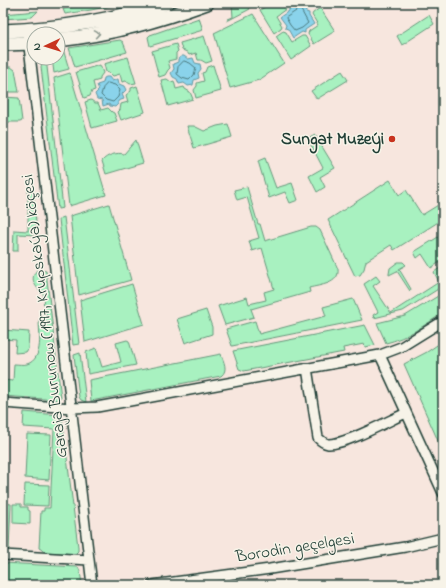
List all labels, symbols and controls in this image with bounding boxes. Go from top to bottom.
north arrow [26,26,66,66]
one-way arrow [94,30,100,39]
text: N [29,42,45,51]
place label: Sungat Muzeýi [281,127,384,154]
marker: Sungat Muzeýi [387,134,397,144]
street label: Garaja Burunow (1997, Krupskaýa) köçesi [15,173,76,459]
street label: Borodin geçelgesi [233,526,356,572]

